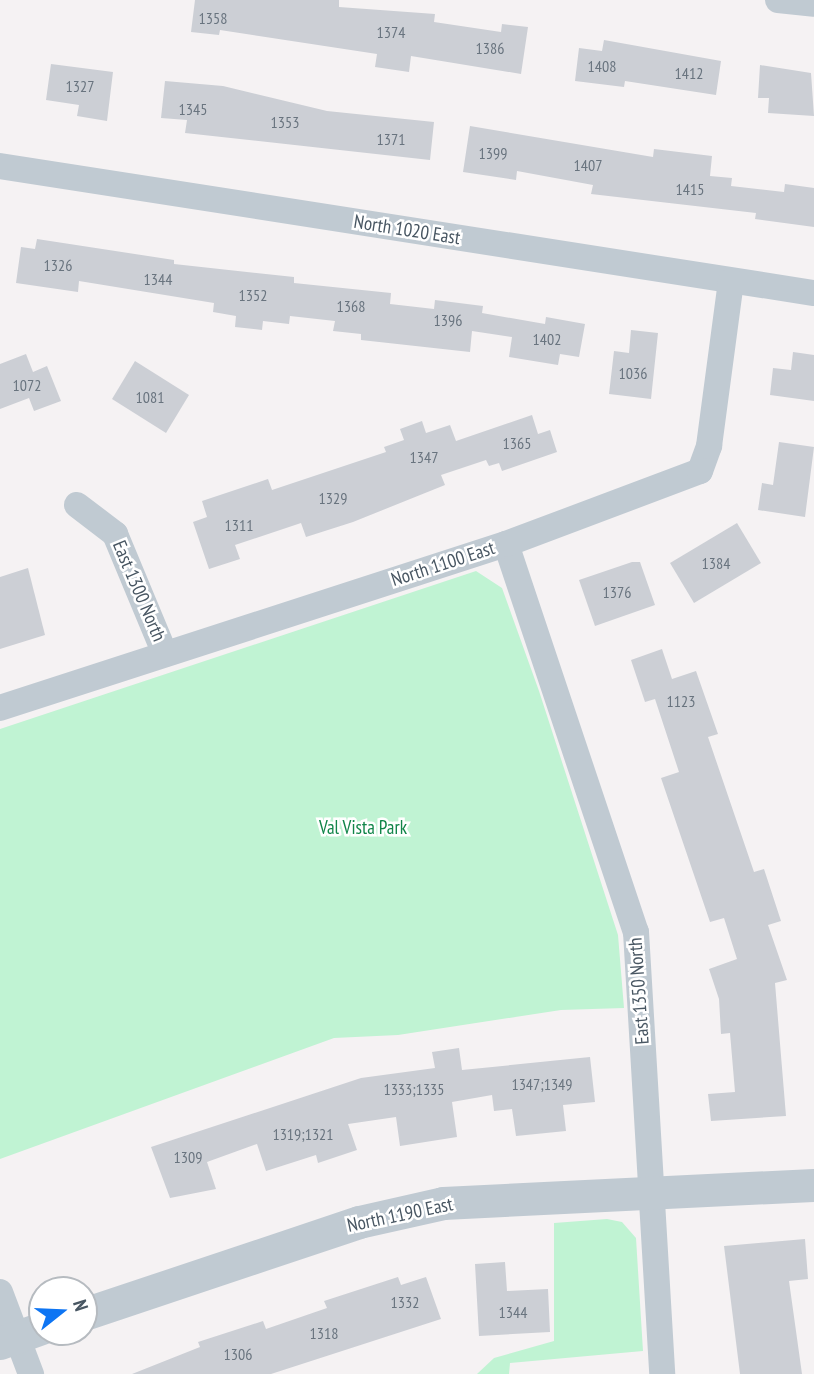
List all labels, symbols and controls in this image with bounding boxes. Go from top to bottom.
house number: 1358 [199,8,227,28]
house number: 1374 [377,22,405,42]
house number: 1386 [476,38,504,58]
house number: 1408 [588,56,616,76]
house number: 1412 [675,63,703,83]
house number: 1327 [66,76,94,96]
house number: 1345 [179,99,207,119]
house number: 1353 [271,112,299,132]
house number: 1371 [377,129,405,149]
house number: 1399 [479,143,507,163]
house number: 1407 [574,155,602,175]
house number: 1415 [676,179,704,199]
street label: North 1020 East [352,210,462,250]
house number: 1326 [44,255,72,275]
house number: 1344 [144,269,172,289]
house number: 1352 [239,285,267,305]
house number: 1368 [337,296,365,316]
house number: 1396 [434,310,462,330]
house number: 1402 [533,329,561,349]
house number: 1036 [619,363,647,383]
house number: 1072 [13,375,41,395]
house number: 1081 [136,387,164,407]
house number: 1365 [503,433,531,453]
house number: 1347 [410,447,438,467]
house number: 1329 [319,488,347,508]
house number: 1311 [225,515,253,535]
street label: East 1300 North [108,537,170,645]
street label: North 1100 East [388,537,498,591]
house number: 1384 [702,553,730,573]
house number: 1376 [603,582,631,602]
house number: 1123 [667,691,695,711]
park label: Val Vista Park [319,817,407,839]
street label: East 1350 North [624,937,654,1045]
house number: 1347;1349 [511,1074,573,1094]
house number: 1333;1335 [383,1079,445,1099]
house number: 1319;1321 [272,1124,334,1144]
house number: 1309 [174,1147,202,1167]
street label: North 1190 East [345,1193,455,1237]
north arrow [28,1276,98,1346]
house number: 1332 [391,1292,419,1312]
text: N [68,1297,94,1314]
house number: 1344 [499,1302,527,1322]
house number: 1318 [310,1323,338,1343]
house number: 1306 [224,1344,252,1364]

